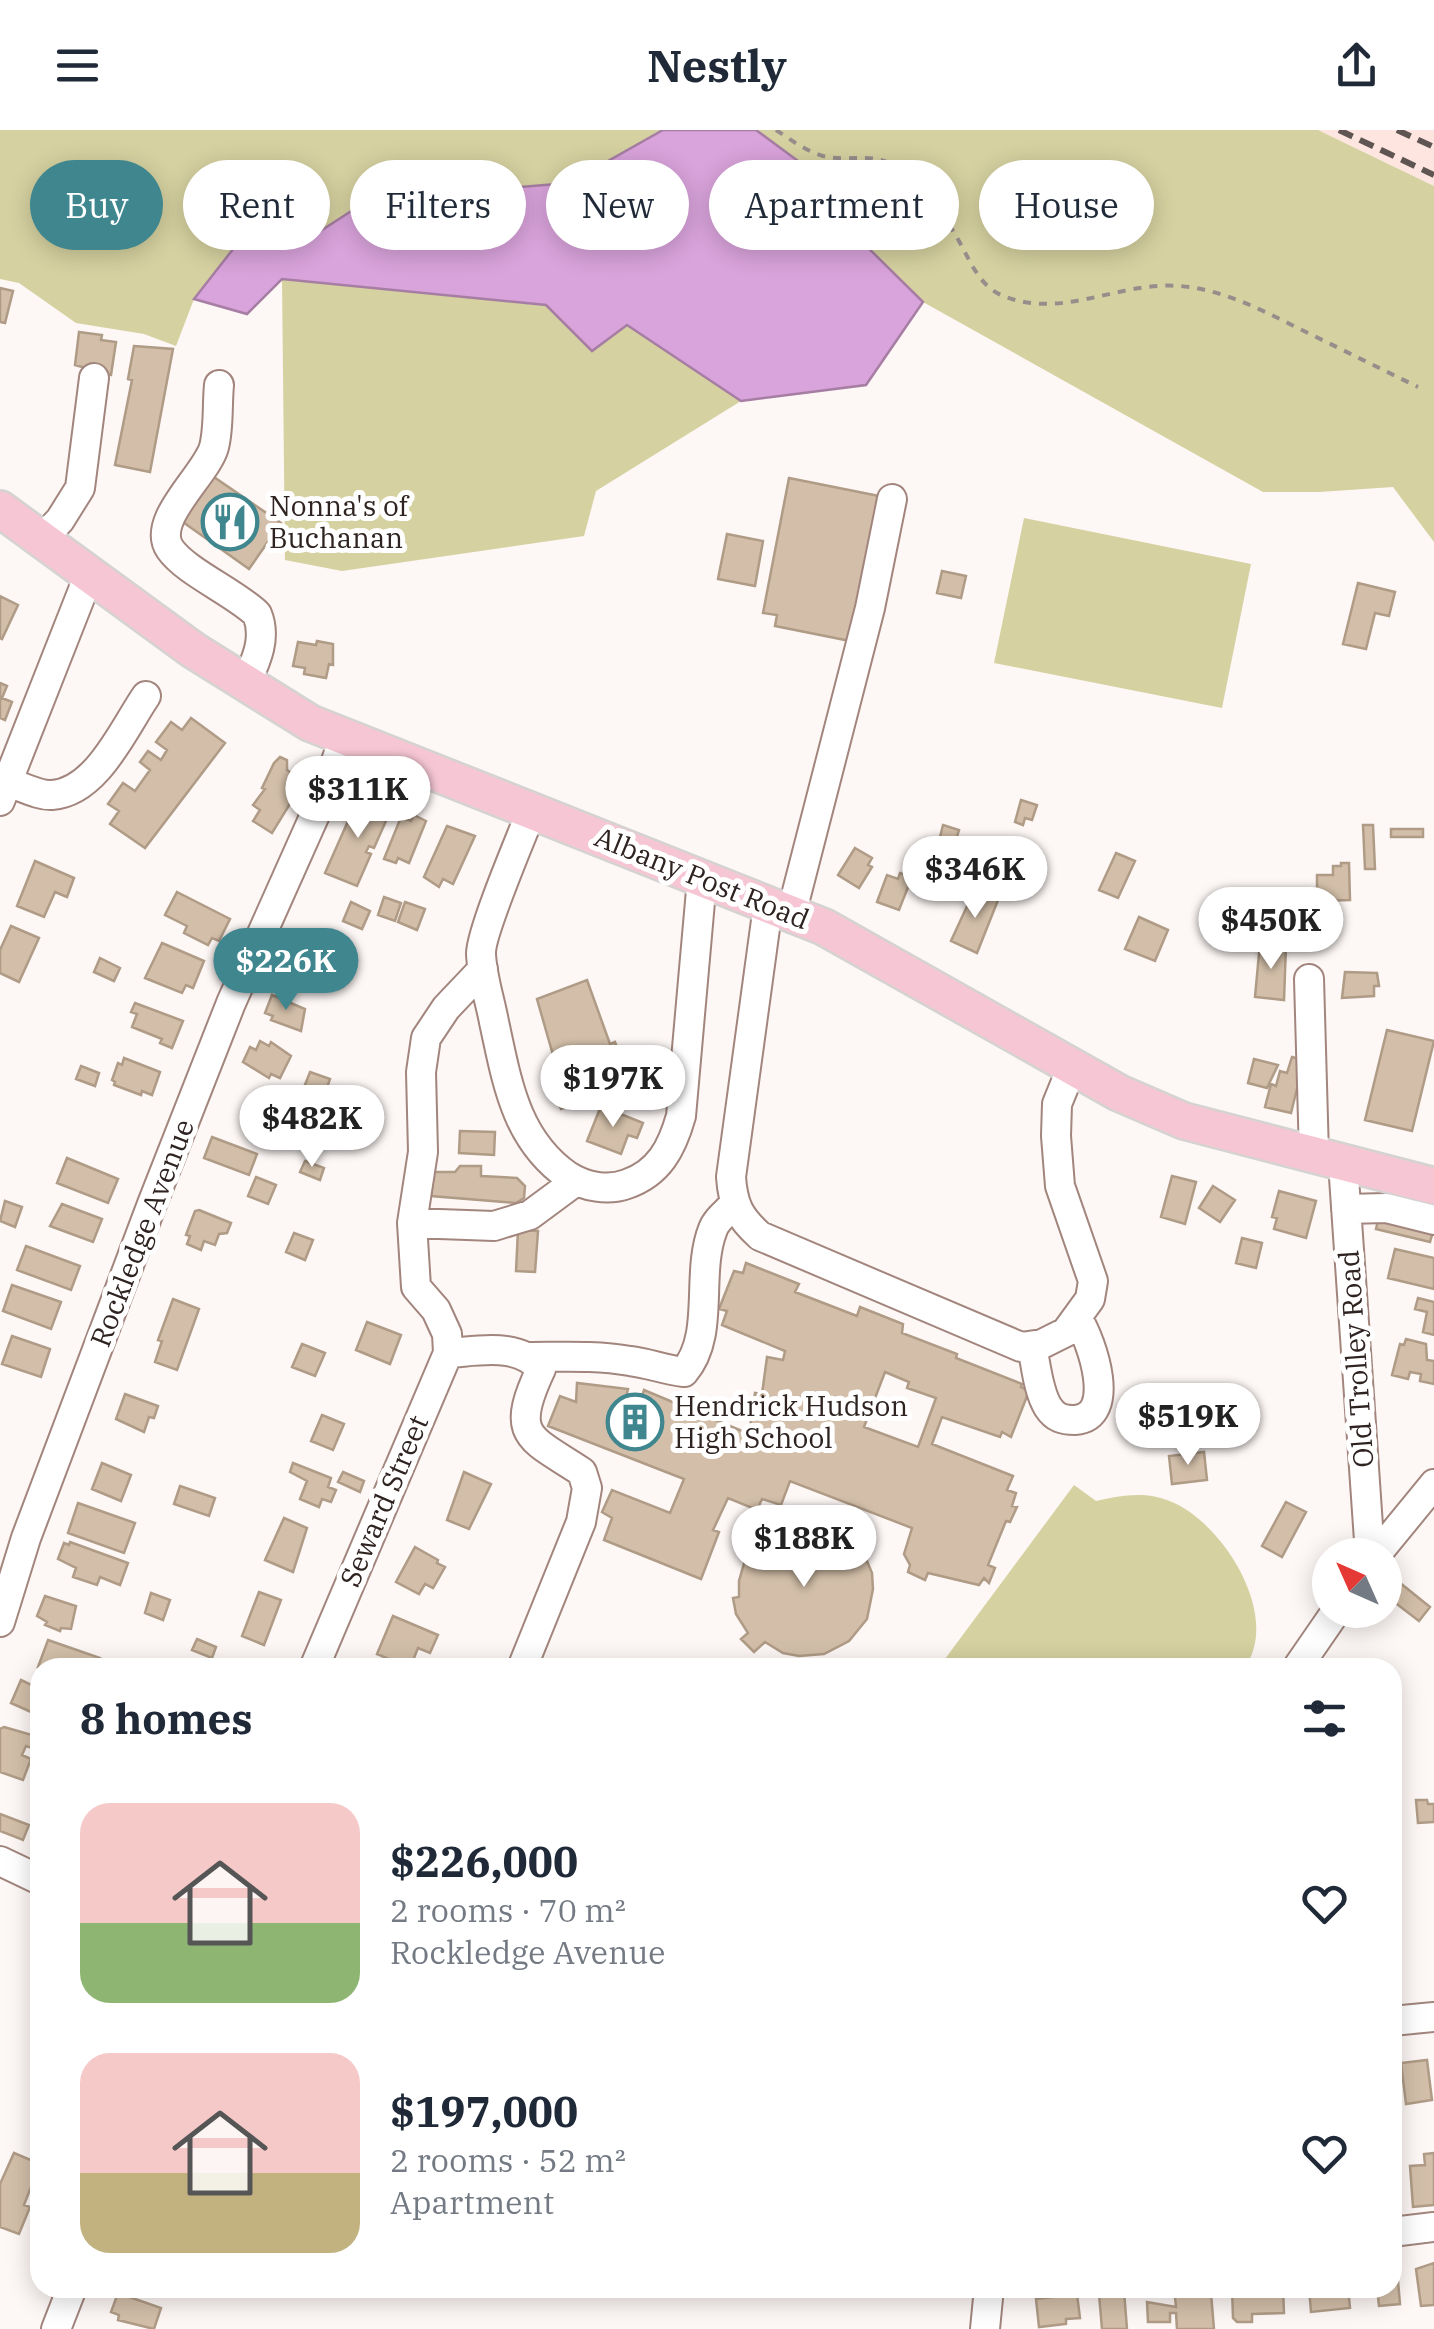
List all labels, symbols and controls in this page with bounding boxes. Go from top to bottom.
text: Nestly [647,36,787,94]
icon: menu [50,38,105,93]
icon: share [1329,38,1384,93]
chip: Buy [30,160,163,250]
chip: Rent [183,160,330,250]
chip: Filters [350,160,526,250]
chip: New [546,160,689,250]
chip: Apartment [709,160,959,250]
chip: House [979,160,1154,250]
place label: Nonna's of Buchanan [269,487,411,556]
restaurant icon: Nonna's of Buchanan [200,492,260,552]
pin: $311K [288,756,428,841]
text: $311K [307,767,409,809]
street label: Albany Post Road [590,818,815,937]
pin: $346K [905,836,1045,921]
text: $346K [924,847,1026,889]
pin: $450K [1201,887,1341,972]
text: $450K [1220,898,1322,940]
pin: $226K [216,928,356,1013]
text: $226K [235,939,337,981]
pin: $197K [543,1045,683,1130]
text: $197K [562,1056,664,1098]
pin: $482K [242,1085,382,1170]
text: $482K [261,1096,363,1138]
street label: Rockledge Avenue [81,1114,202,1352]
street label: Old Trolley Road [1329,1249,1382,1469]
pin: $519K [1118,1383,1258,1468]
place label: Hendrick Hudson High School [674,1387,908,1456]
building icon: Hendrick Hudson High School [605,1392,665,1452]
text: $519K [1137,1394,1239,1436]
street label: Seward Street [331,1409,436,1592]
pin: $188K [734,1505,874,1590]
text: $188K [753,1516,855,1558]
north arrow [1312,1538,1402,1628]
map controls [1312,1538,1402,1628]
text: 8 homes [80,1691,253,1746]
icon: filters [1297,1691,1352,1746]
text: $226,000 [390,1834,578,1889]
icon: home [160,1843,280,1963]
icon: heart [1297,1876,1352,1931]
text: 2 rooms · 70 m² [390,1889,626,1931]
text: Rockledge Avenue [390,1931,665,1973]
text: $197,000 [390,2084,578,2139]
icon: home [160,2093,280,2213]
icon: heart [1297,2126,1352,2181]
text: 2 rooms · 52 m² [390,2139,626,2181]
text: Apartment [390,2181,554,2223]

